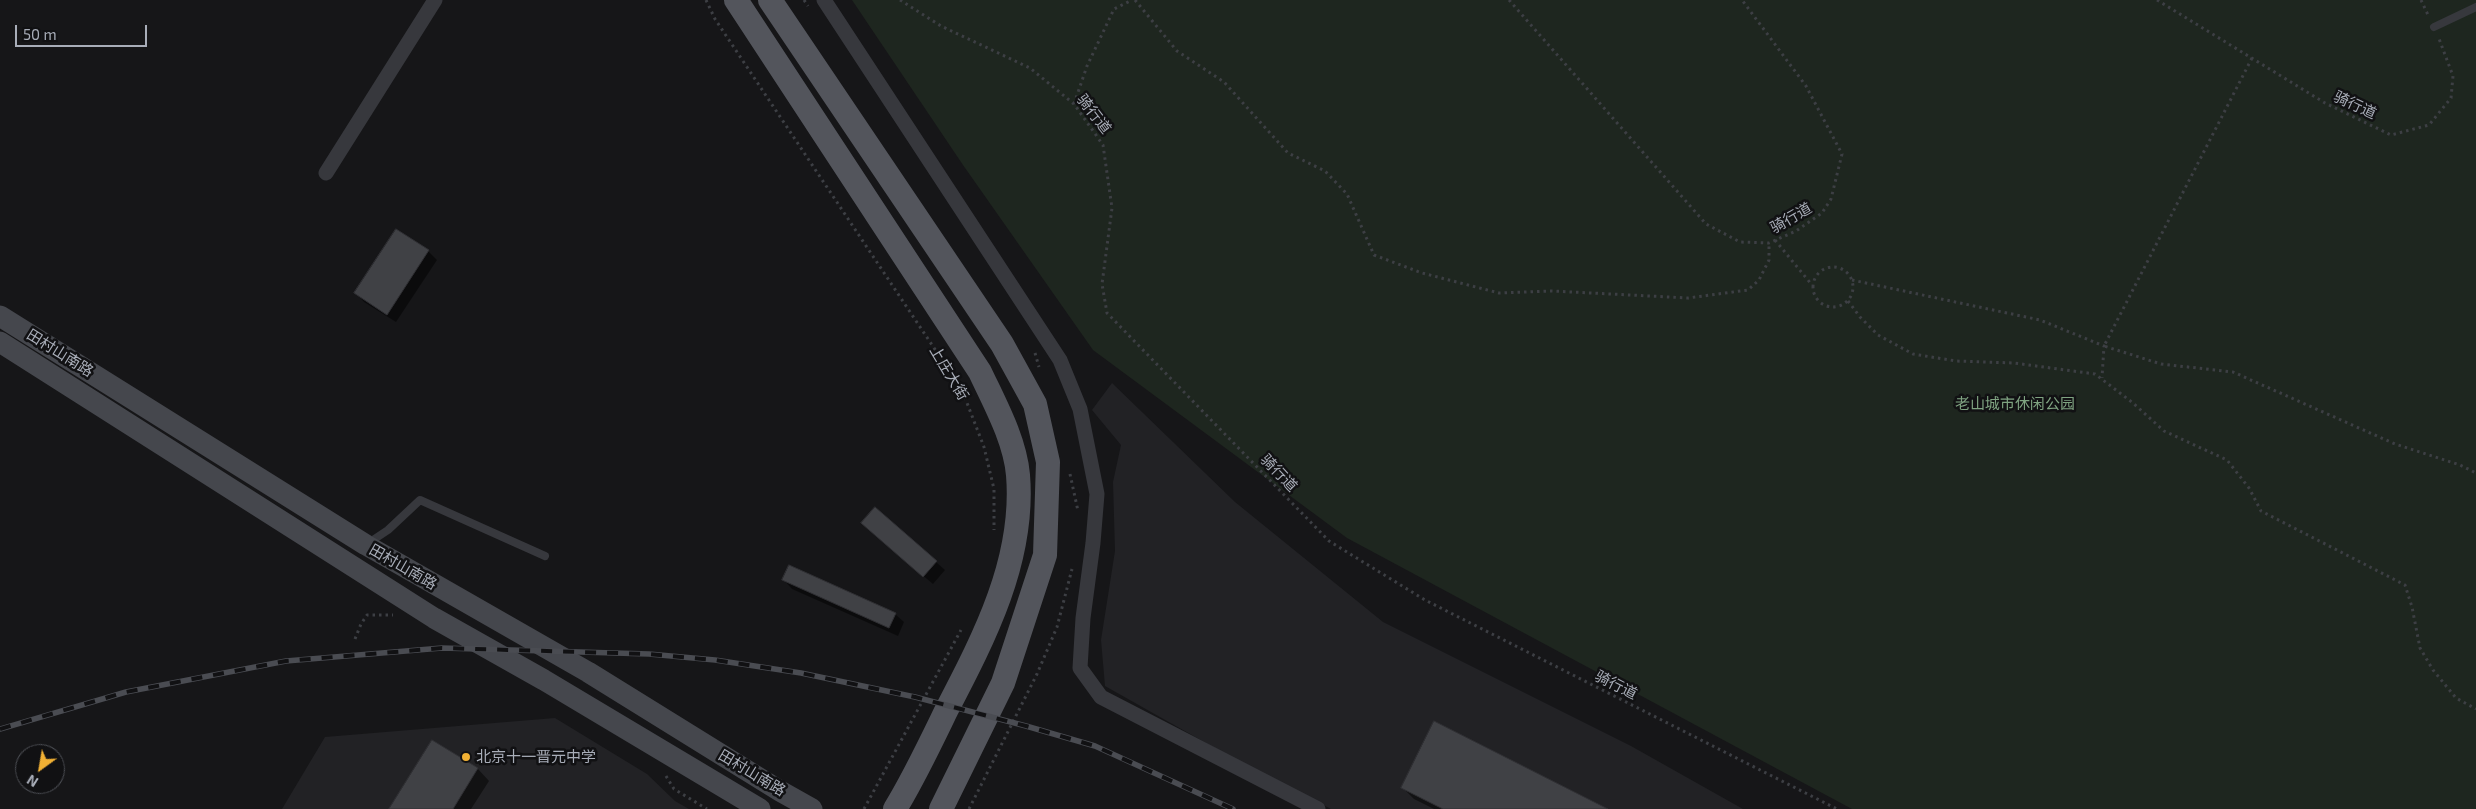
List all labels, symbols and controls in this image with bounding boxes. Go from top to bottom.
scale bar [18,15,150,47]
text: 50 m [23,25,57,43]
street label: 骑行道 [2331,87,2379,123]
street label: 骑行道 [1073,91,1115,137]
street label: 骑行道 [1767,199,1815,237]
street label: 田村山南路 [23,325,97,381]
street label: 上庄大街 [926,343,972,403]
park label: 老山城市休闲公园 [1955,395,2075,413]
street label: 骑行道 [1257,451,1301,495]
street label: 田村山南路 [366,540,440,594]
street label: 骑行道 [1592,667,1640,703]
north arrow [15,744,65,794]
street label: 田村山南路 [715,746,789,800]
place label: 北京十一晋元中学 [476,748,596,766]
marker: 北京十一晋元中学 [460,751,472,763]
text: N [24,771,41,791]

